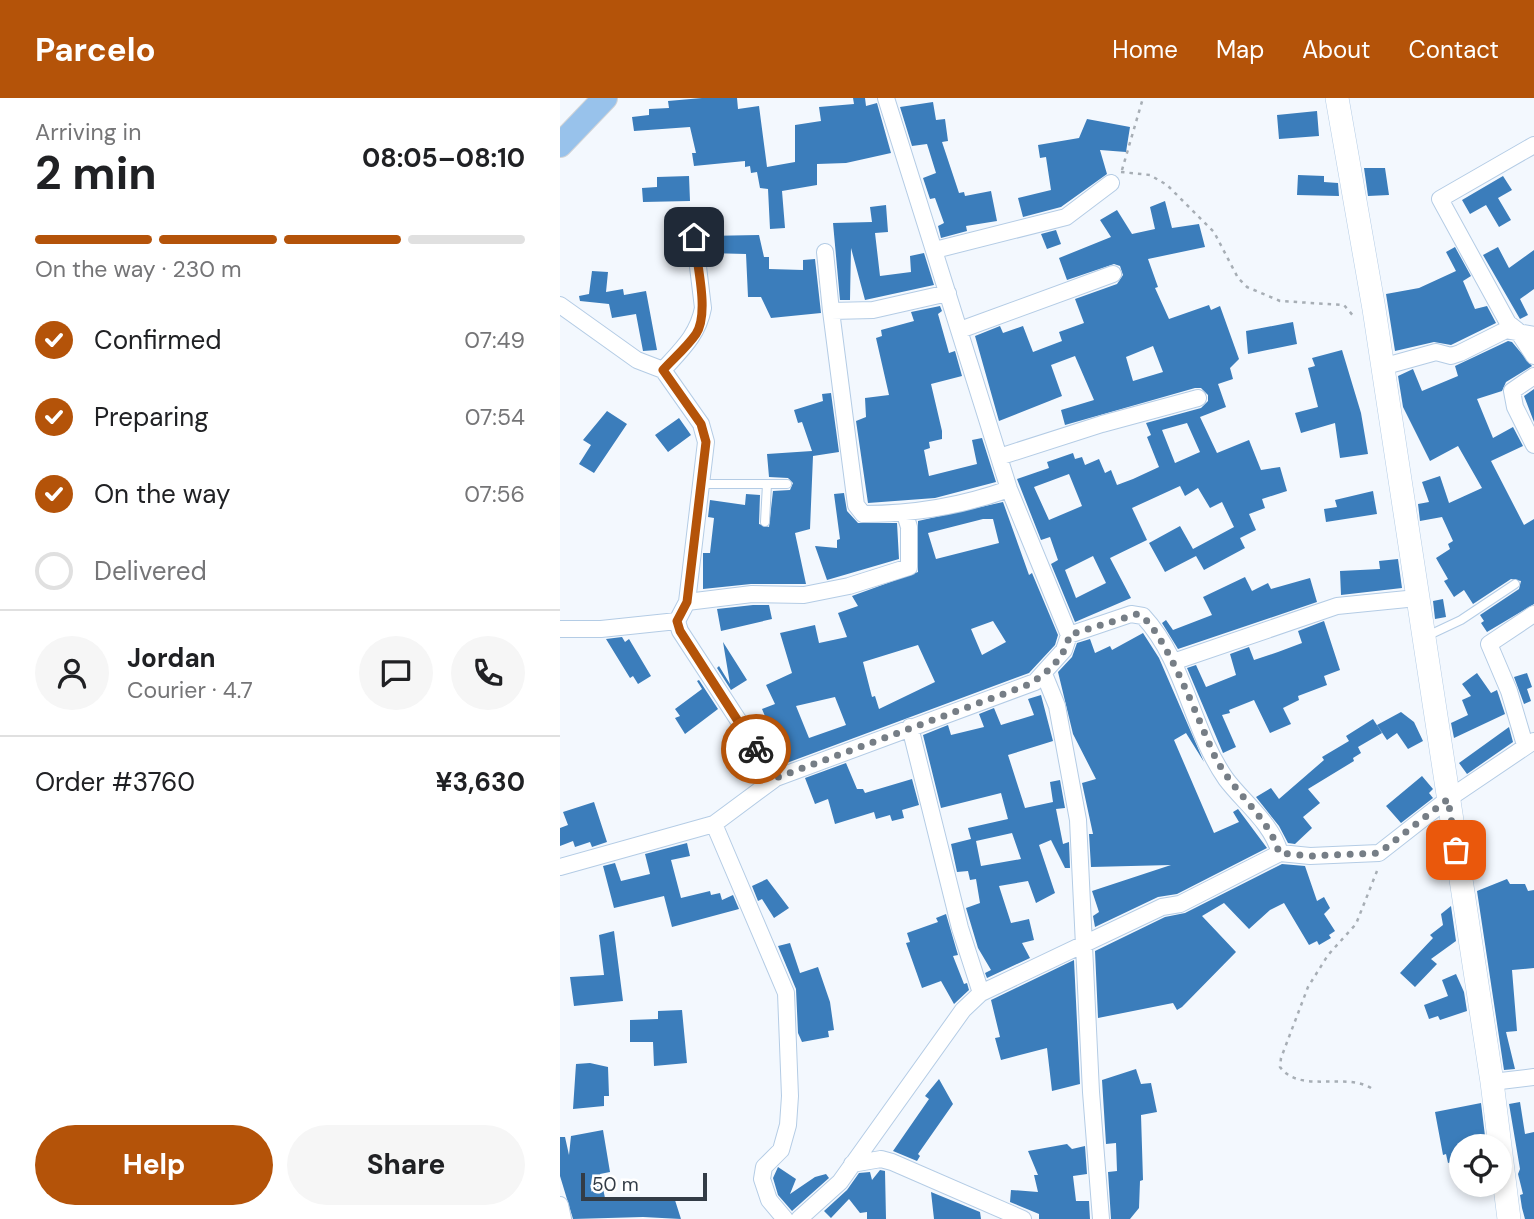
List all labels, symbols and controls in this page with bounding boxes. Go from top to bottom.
text: Parcelo [35,28,156,71]
text: Home [1112,34,1178,65]
text: Map [1216,34,1264,65]
text: About [1302,34,1371,65]
text: Contact [1409,34,1499,65]
text: Arriving in [35,117,141,147]
text: 08:05–08:10 [362,141,525,175]
text: 2 min [35,143,157,203]
pin [664,207,724,267]
icon: home [675,218,713,256]
text: On the way · 230 m [35,254,242,284]
icon: check [35,321,73,359]
text: Confirmed [94,323,221,357]
text: 07:49 [464,325,525,355]
icon: check [35,398,73,436]
text: Preparing [94,400,209,434]
text: 07:54 [465,402,525,432]
icon: check [35,475,73,513]
text: On the way [94,477,230,511]
text: 07:56 [464,479,525,509]
text: Delivered [94,554,207,588]
button: person [35,636,109,710]
button: chat [359,636,433,710]
button: phone [451,636,525,710]
text: Jordan [127,641,216,675]
text: Courier · 4.7 [127,675,253,705]
courier [721,714,791,784]
icon: bike [737,730,775,768]
text: Order #3760 [35,765,195,799]
text: ¥3,630 [436,765,525,799]
pin [1426,820,1486,880]
icon: bag [1437,831,1475,869]
button: Help [35,1125,273,1205]
button: Share [287,1125,525,1205]
map controls [1449,1134,1512,1197]
button: locate [1449,1134,1512,1197]
scale bar [581,1170,707,1202]
text: 50 m [592,1172,639,1197]

